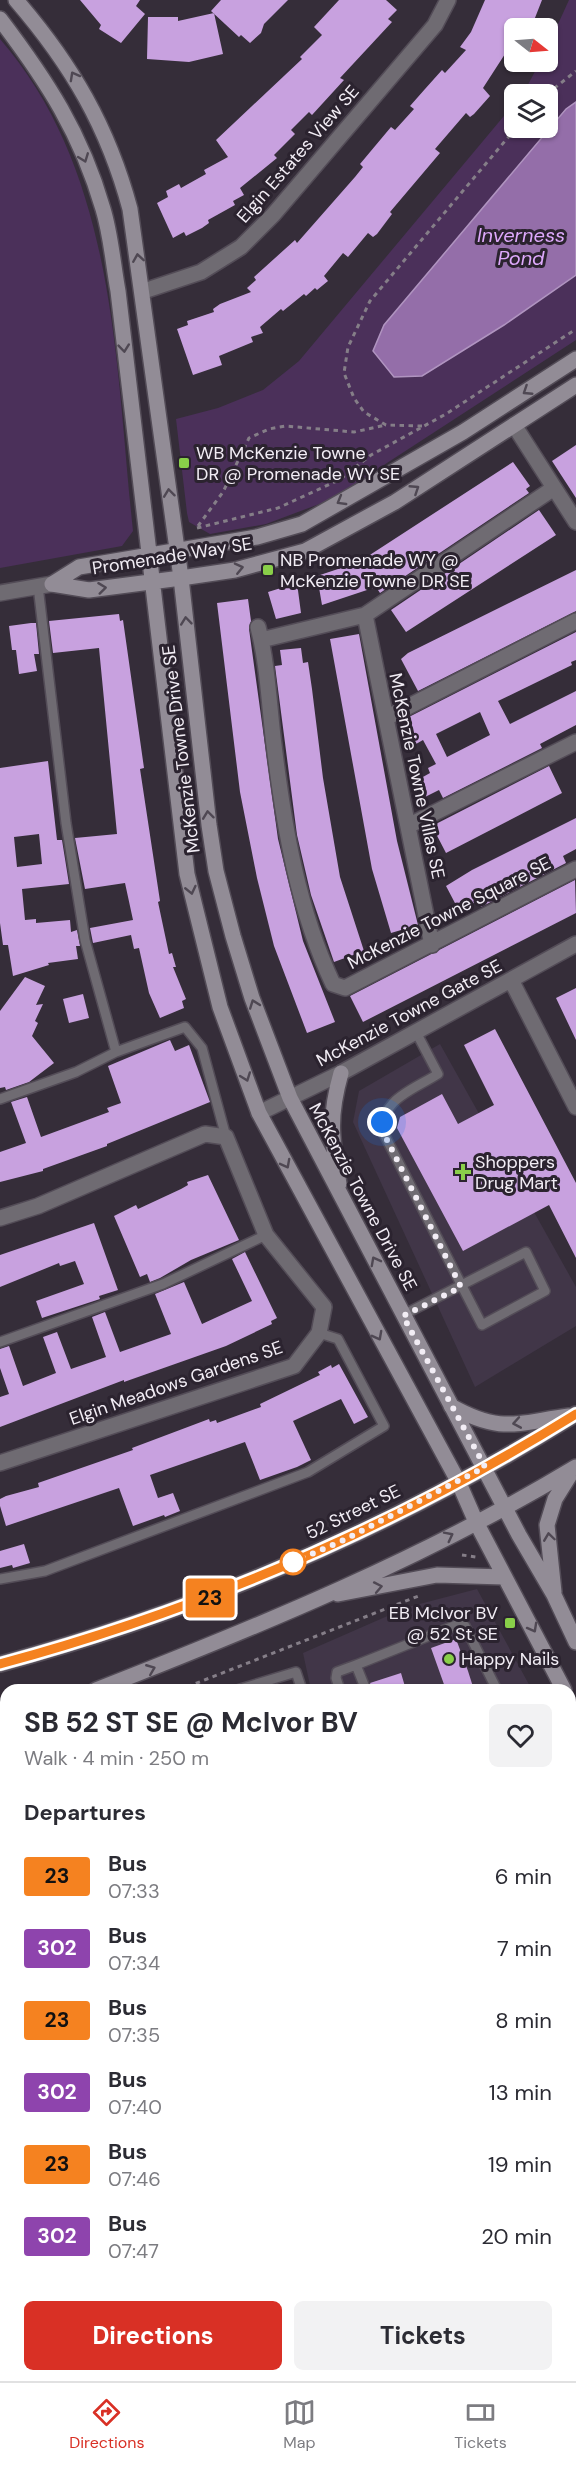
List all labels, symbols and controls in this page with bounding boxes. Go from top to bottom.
north arrow [504,18,558,72]
map controls [504,18,558,138]
one-way arrow [70,71,81,82]
street label: Elgin Estates View SE [231,80,365,228]
button: layers [504,84,558,138]
one-way arrow [77,152,89,163]
water label: Inverness Pond [477,222,565,271]
one-way arrow [133,253,145,263]
one-way arrow [118,343,130,352]
one-way arrow [523,384,534,395]
place label: WB McKenzie Towne DR @ Promenade WY SE [196,441,400,486]
marker: WB McKenzie Towne DR @ Promenade WY SE [177,456,191,470]
one-way arrow [408,485,419,496]
one-way arrow [163,488,176,498]
one-way arrow [337,494,347,505]
street label: Promenade Way SE [90,532,254,580]
place label: NB Promenade WY @ McKenzie Towne DR SE [280,548,470,593]
one-way arrow [233,563,243,576]
marker: NB Promenade WY @ McKenzie Towne DR SE [261,563,275,577]
one-way arrow [98,582,107,595]
one-way arrow [180,617,193,626]
street label: McKenzie Towne Drive SE [156,644,206,854]
street label: McKenzie Towne Villas SE [383,671,451,881]
one-way arrow [202,810,215,819]
street label: McKenzie Towne Square SE [343,851,555,975]
one-way arrow [183,885,196,895]
street label: McKenzie Towne Gate SE [312,954,506,1072]
one-way arrow [249,999,261,1010]
one-way arrow [238,1071,251,1081]
street label: McKenzie Towne Drive SE [303,1099,423,1295]
your location [367,1107,397,1137]
place label: Shoppers Drug Mart [475,1150,558,1195]
one-way arrow [279,1158,290,1169]
marker: Shoppers Drug Mart [456,1165,470,1179]
one-way arrow [371,1257,382,1267]
one-way arrow [371,1330,382,1341]
street label: Elgin Meadows Gardens SE [66,1335,286,1431]
one-way arrow [512,1416,522,1429]
street label: 52 Street SE [302,1479,404,1545]
one-way arrow [443,1532,454,1544]
one-way arrow [544,1533,556,1542]
unlabelled marker [280,1549,306,1575]
line badge: 23 [183,1578,237,1618]
one-way arrow [372,1581,382,1594]
text: 23 [198,1584,222,1612]
place label: EB McIvor BV @ 52 St SE [389,1601,498,1646]
marker: EB McIvor BV @ 52 St SE [503,1616,517,1630]
one-way arrow [526,1622,537,1632]
place label: Happy Nails [461,1647,559,1671]
marker: Happy Nails [442,1652,456,1666]
one-way arrow [144,1664,155,1676]
text: SB 52 ST SE @ McIvor BV [24,1704,358,1741]
button: heart [489,1704,552,1767]
text: Walk · 4 min · 250 m [24,1745,209,1771]
text: Departures [24,1798,146,1827]
text: Bus [108,1849,147,1878]
text: 23 [45,1862,69,1890]
text: 6 min [495,1862,552,1891]
text: 07:33 [108,1878,160,1904]
text: Bus [108,1921,147,1950]
text: 302 [37,1934,77,1962]
text: 7 min [497,1934,552,1963]
text: 07:34 [108,1950,160,1976]
text: Bus [108,1993,147,2022]
text: 23 [45,2006,69,2034]
text: 8 min [495,2006,552,2035]
text: 07:35 [108,2022,160,2048]
text: Bus [108,2065,147,2094]
text: 302 [37,2078,77,2106]
text: 13 min [489,2078,552,2107]
text: 07:40 [108,2094,162,2120]
text: Bus [108,2137,147,2166]
text: 23 [45,2150,69,2178]
text: 19 min [488,2150,552,2179]
text: 07:46 [108,2166,161,2192]
text: Bus [108,2209,147,2238]
text: 302 [37,2222,77,2250]
text: 20 min [481,2222,552,2251]
text: 07:47 [108,2238,159,2264]
button: Directions [24,2301,282,2370]
button: Tickets [294,2301,552,2370]
tab: Directions [69,2396,144,2453]
tab: Map [283,2396,316,2453]
tab: Tickets [454,2396,507,2453]

